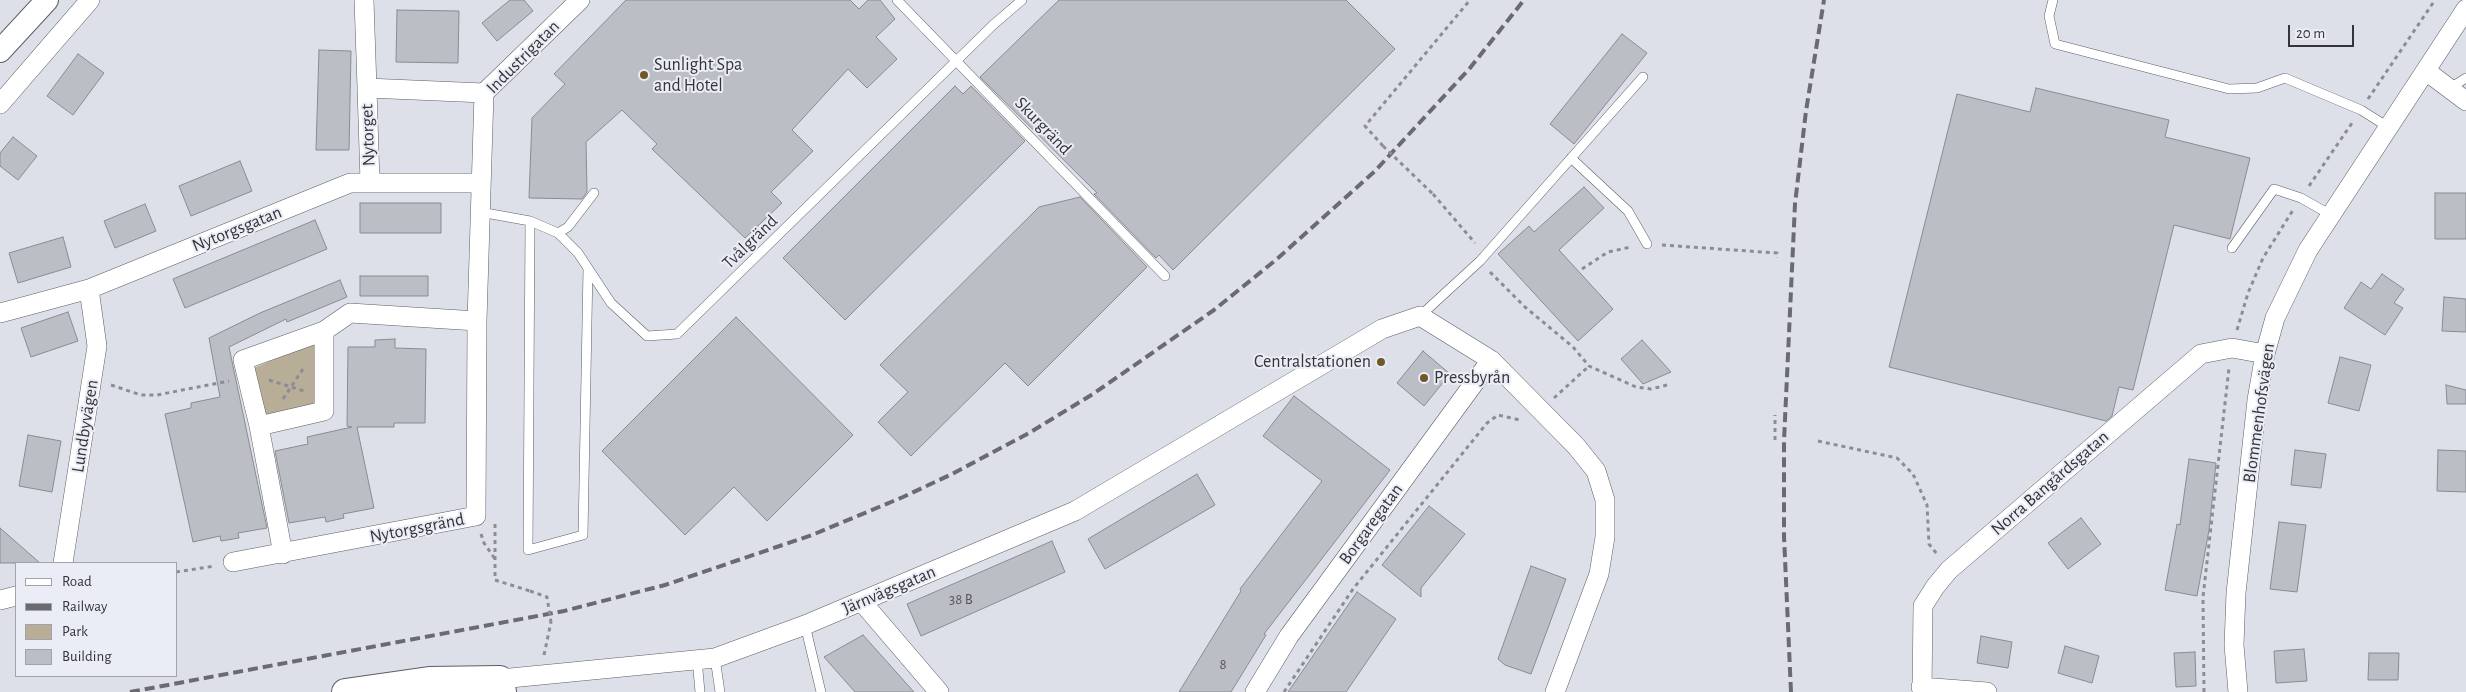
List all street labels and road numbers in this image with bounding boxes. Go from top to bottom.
street label: Industrigatan [482,16,564,98]
street label: Skurgränd [1010,92,1076,160]
street label: Nytorget [356,104,380,166]
street label: Nytorgsgatan [189,201,285,257]
street label: Tvålgränd [718,210,782,274]
street label: Blommenhofsvägen [2238,342,2280,484]
street label: Lundbyvägen [67,378,103,474]
street label: Norra Bangårdsgatan [1987,426,2113,540]
street label: Borgaregatan [1334,479,1408,569]
street label: Nytorgsgränd [368,508,466,548]
street label: Järnvägsgatan [839,561,939,619]

